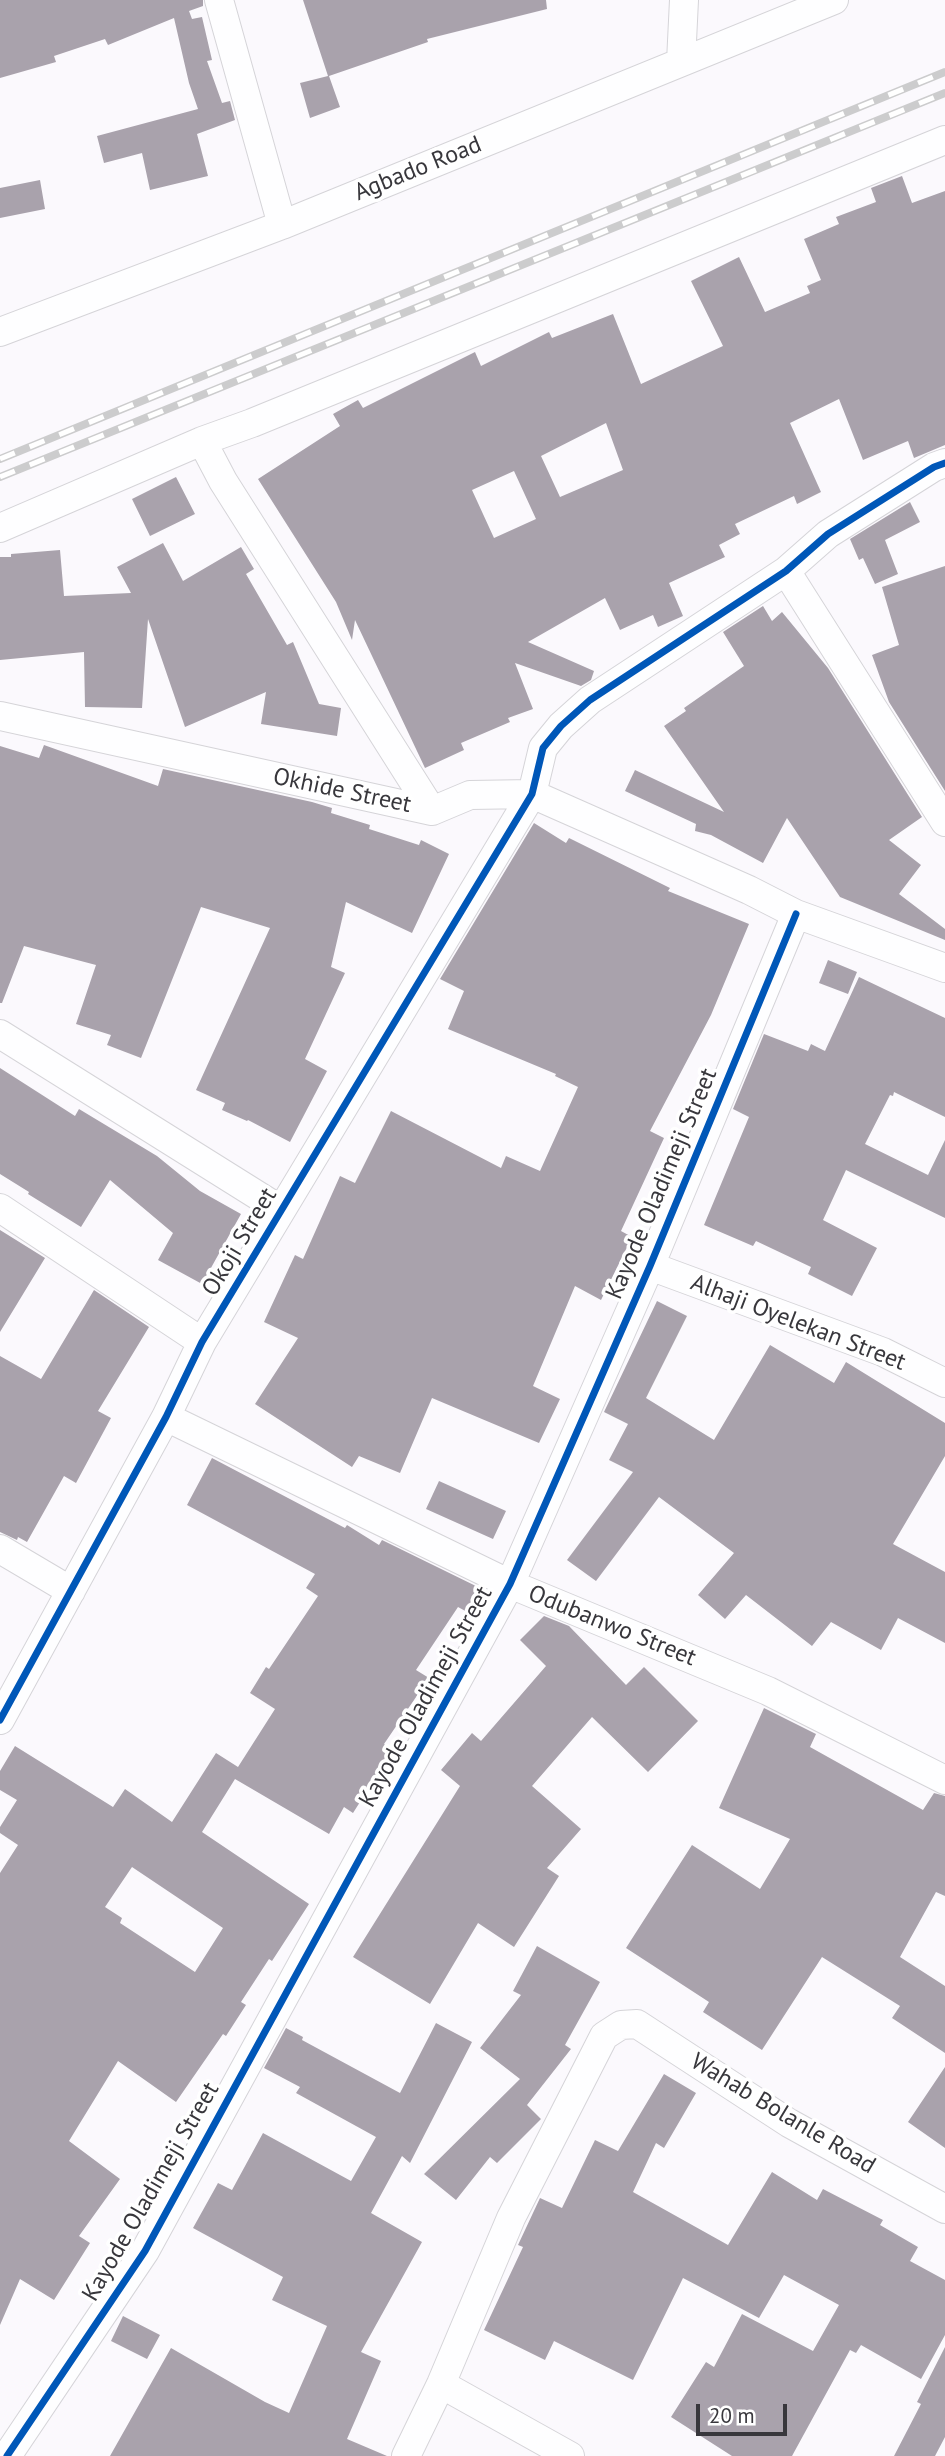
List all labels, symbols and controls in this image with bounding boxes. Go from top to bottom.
street label: Agbado Road [350,130,486,208]
street label: Okhide Street [270,762,414,820]
street label: Kayode Oladimeji Street [600,1064,724,1304]
street label: Okoji Street [196,1183,284,1301]
street label: Alhaji Oyelekan Street [686,1269,910,1377]
street label: Odubanwo Street [524,1579,700,1673]
street label: Kayode Oladimeji Street [353,1582,499,1812]
street label: Wahab Bolanle Road [685,2047,881,2181]
street label: Kayode Oladimeji Street [77,2077,225,2307]
scale bar [700,2390,791,2434]
text: 20 m [709,2402,755,2429]

